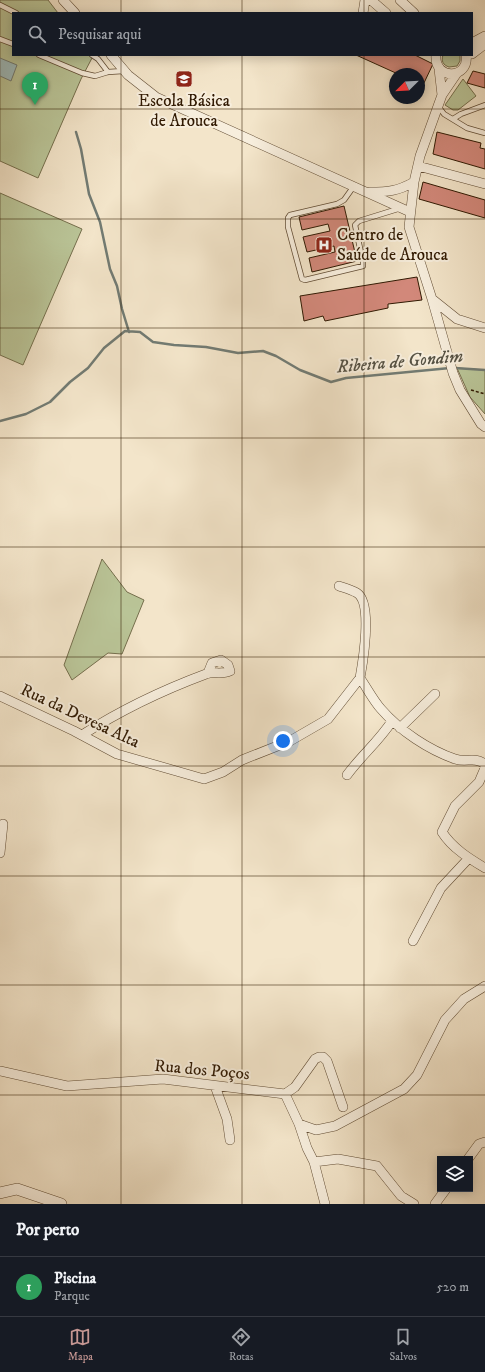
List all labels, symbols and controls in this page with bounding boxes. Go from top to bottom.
search box [12,12,473,56]
icon: search [26,23,48,45]
text: Pesquisar aqui [58,25,141,44]
north arrow [389,68,425,104]
school or university icon: Escola Básica de Arouca [174,69,194,89]
pin: 1 [22,72,48,105]
place label: Escola Básica de Arouca [138,90,231,132]
place label: Centro de Saúde de Arouca [337,224,449,266]
hospital icon: Centro de Saúde de Arouca [314,235,334,255]
water label: Ribeira de Gondim [335,346,464,379]
street label: Rua da Devesa Alta [17,679,144,754]
your location [273,731,293,751]
street label: Rua dos Poços [153,1055,251,1085]
map controls [437,1156,473,1192]
button: layers [437,1156,473,1192]
text: Por perto [16,1219,79,1241]
text: Piscina [54,1269,96,1288]
text: 1 [27,1279,31,1295]
text: 520 m [437,1279,469,1295]
text: Parque [54,1288,90,1304]
tab: Mapa [68,1326,93,1364]
tab: Rotas [229,1326,253,1364]
tab: Salvos [390,1326,417,1364]

